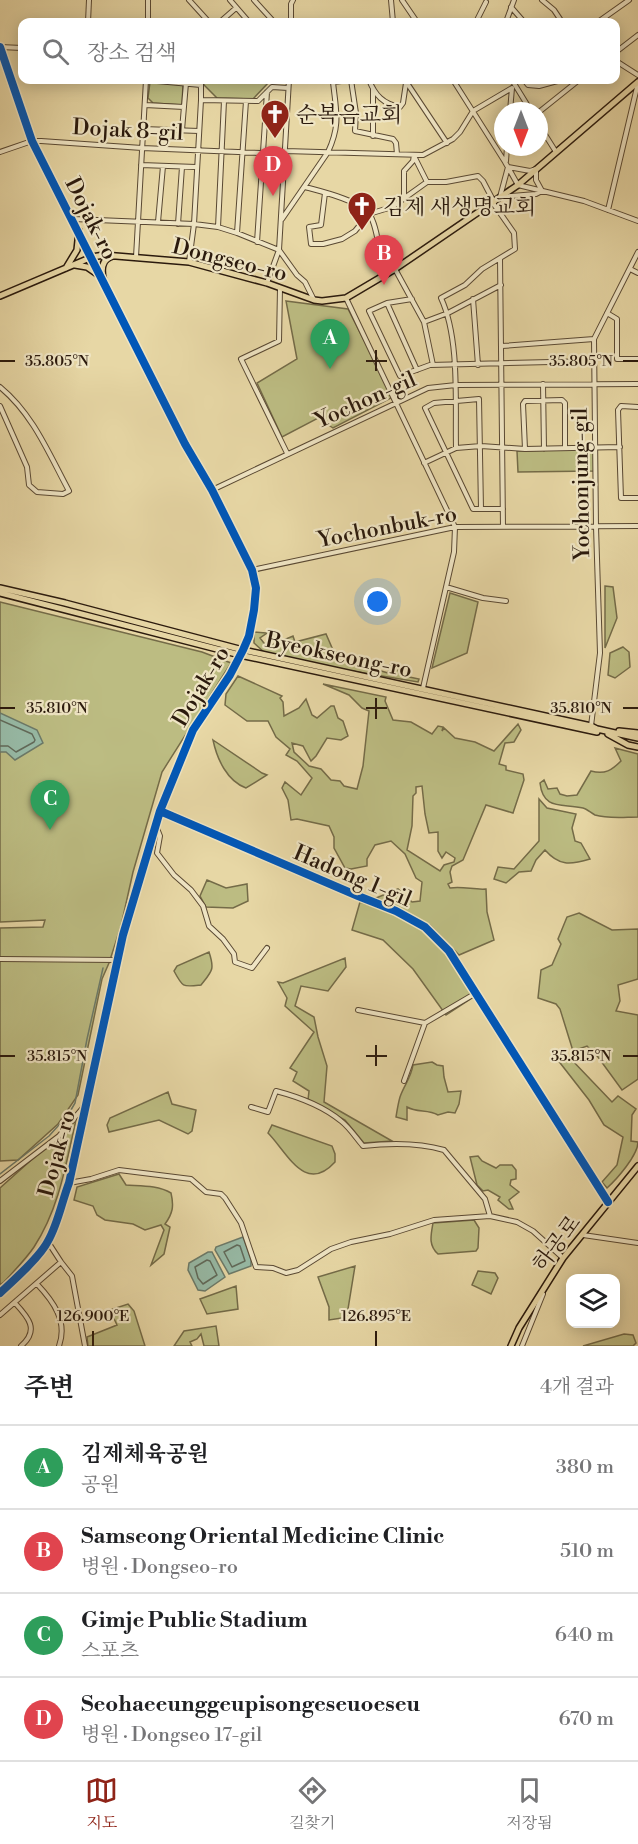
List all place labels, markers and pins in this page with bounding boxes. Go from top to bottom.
church icon: 순복음교회 [259,98,291,140]
place label: 순복음교회 [296,102,402,129]
pin: D [254,146,292,196]
church icon: 김제 새생명교회 [346,190,378,232]
place label: 김제 새생명교회 [383,194,536,221]
pin: B [364,236,404,285]
pin: A [310,320,350,369]
pin: C [31,780,70,830]

